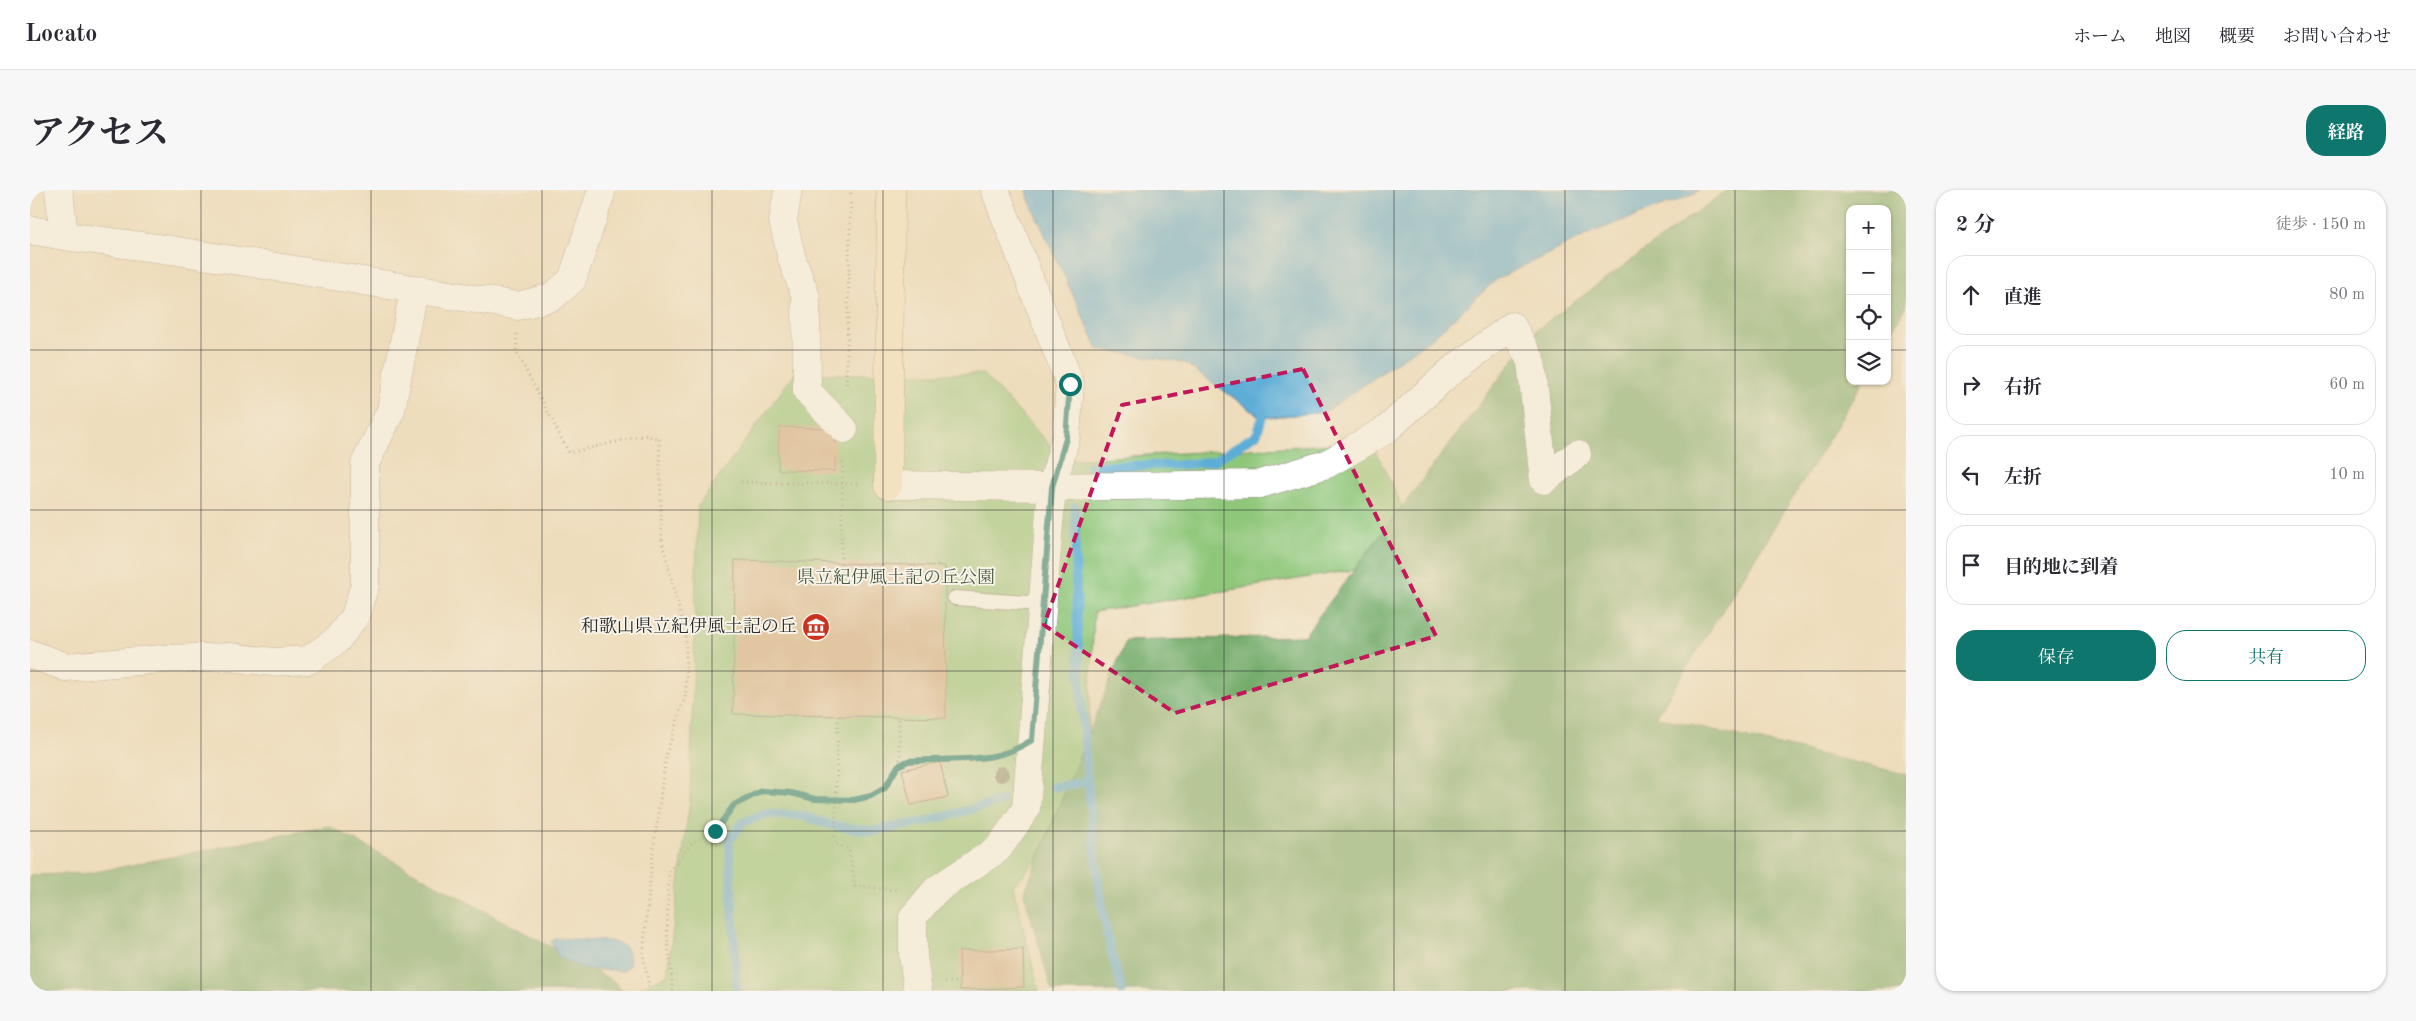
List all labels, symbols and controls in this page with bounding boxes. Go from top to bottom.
text: Locato [25,23,97,47]
text: ホーム [2073,28,2127,46]
text: 地図 [2155,28,2191,46]
text: 概要 [2219,28,2255,46]
text: お問い合わせ [2283,28,2391,46]
button: 経路 [2306,105,2386,156]
text: アクセス [30,117,169,152]
map controls [1846,205,1891,385]
button: + [1846,205,1891,250]
text: 2 分 [1956,215,1995,236]
text: 徒歩 · 150 m [2276,217,2366,233]
button: − [1846,250,1891,295]
icon: ahead [1957,281,1985,309]
text: 80 m [2329,287,2365,303]
text: 直進 [2004,289,2042,308]
button: locate [1846,295,1891,340]
button: layers [1846,340,1891,385]
icon: right [1957,371,1985,399]
route start [1059,373,1082,396]
text: 60 m [2329,377,2365,393]
text: 右折 [2004,379,2042,398]
icon: left [1957,461,1985,489]
text: 10 m [2329,467,2365,483]
text: 左折 [2004,469,2042,488]
icon: arrive [1957,551,1985,579]
text: 目的地に到着 [2004,559,2118,578]
park label: 県立紀伊風土記の丘公園 [797,567,995,587]
museum icon: 和歌山県立紀伊風土記の丘 [801,612,831,642]
place label: 和歌山県立紀伊風土記の丘 [581,616,797,636]
button: 保存 [1956,630,2156,681]
button: 共有 [2166,630,2366,681]
route end [704,820,727,843]

